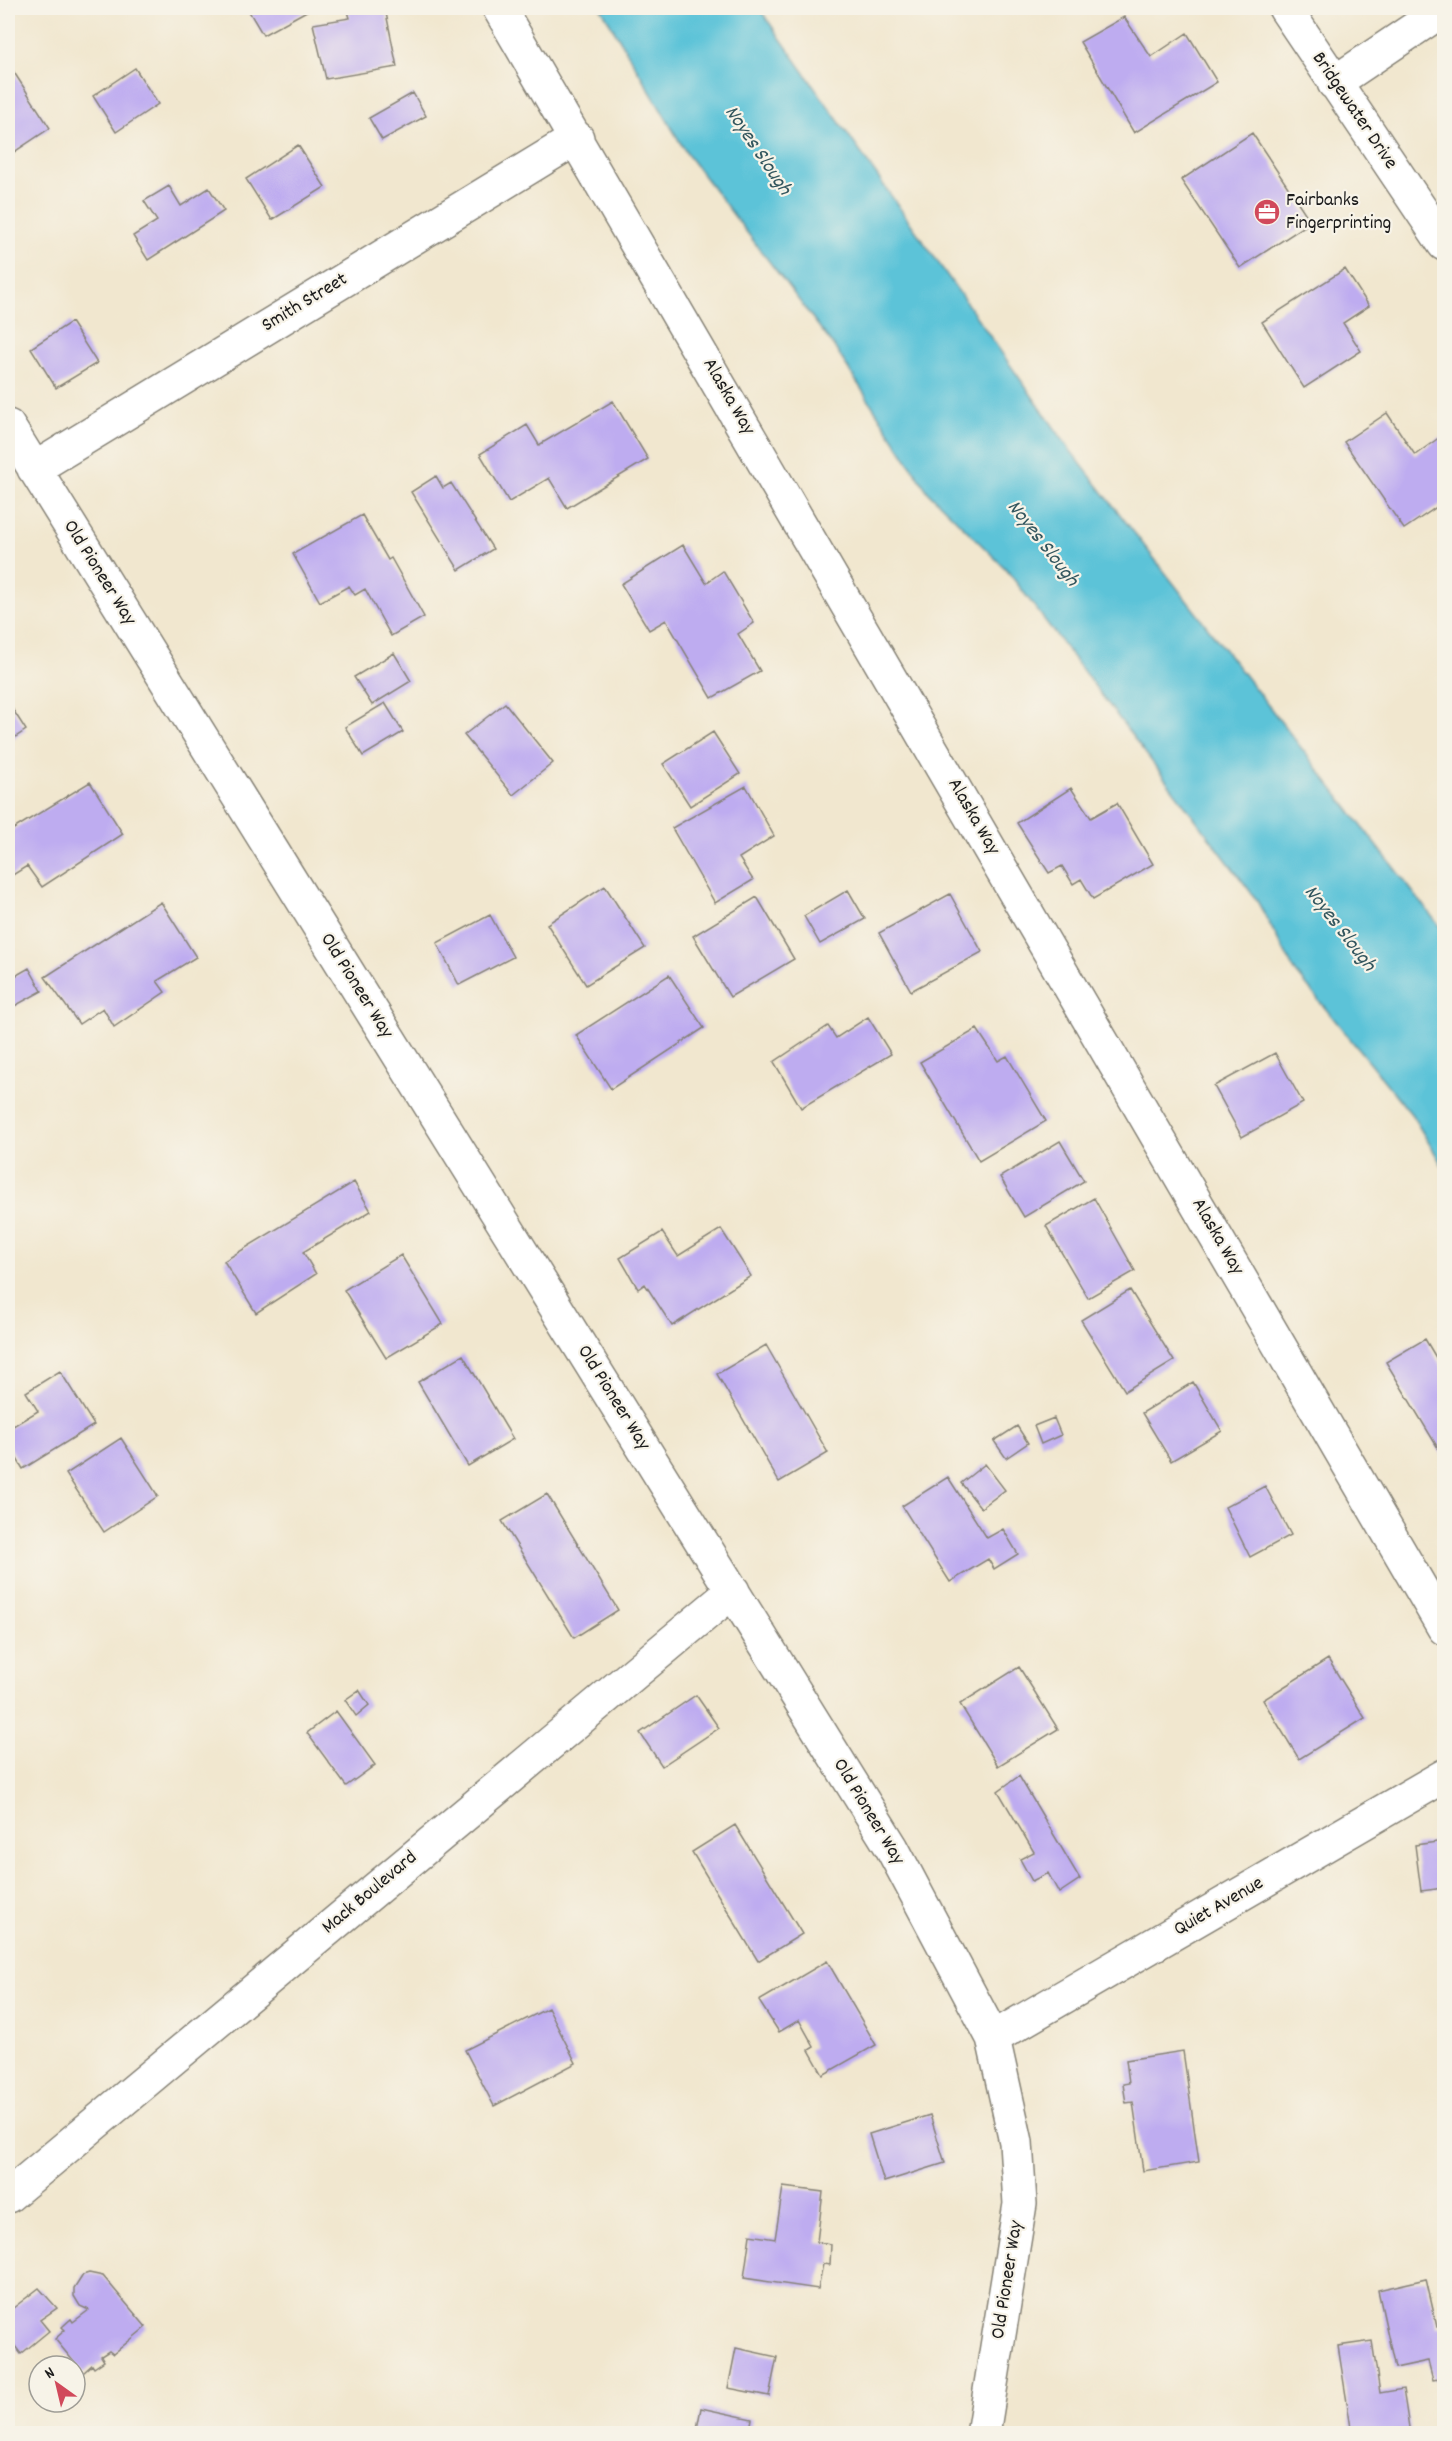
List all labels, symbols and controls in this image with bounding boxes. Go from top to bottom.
street label: Bridgewater Drive [1304,47,1404,176]
water label: Noyes Slough [716,100,799,203]
place label: Fairbanks Fingerprinting [1286,187,1391,238]
office icon: Fairbanks Fingerprinting [1252,197,1282,227]
street label: Smith Street [257,266,353,340]
street label: Alaska Way [695,353,762,441]
water label: Noyes Slough [999,494,1086,595]
street label: Old Pioneer Way [55,515,143,632]
street label: Alaska Way [940,773,1007,861]
water label: Noyes Slough [1296,879,1383,980]
street label: Old Pioneer Way [312,928,400,1045]
street label: Alaska Way [1184,1193,1251,1281]
street label: Old Pioneer Way [569,1340,657,1457]
street label: Old Pioneer Way [825,1754,911,1871]
street label: Mack Boulevard [316,1845,424,1941]
street label: Quiet Avenue [1169,1870,1269,1944]
street label: Old Pioneer Way [985,2218,1031,2341]
north arrow [27,2354,87,2414]
text: N [40,2362,60,2385]

